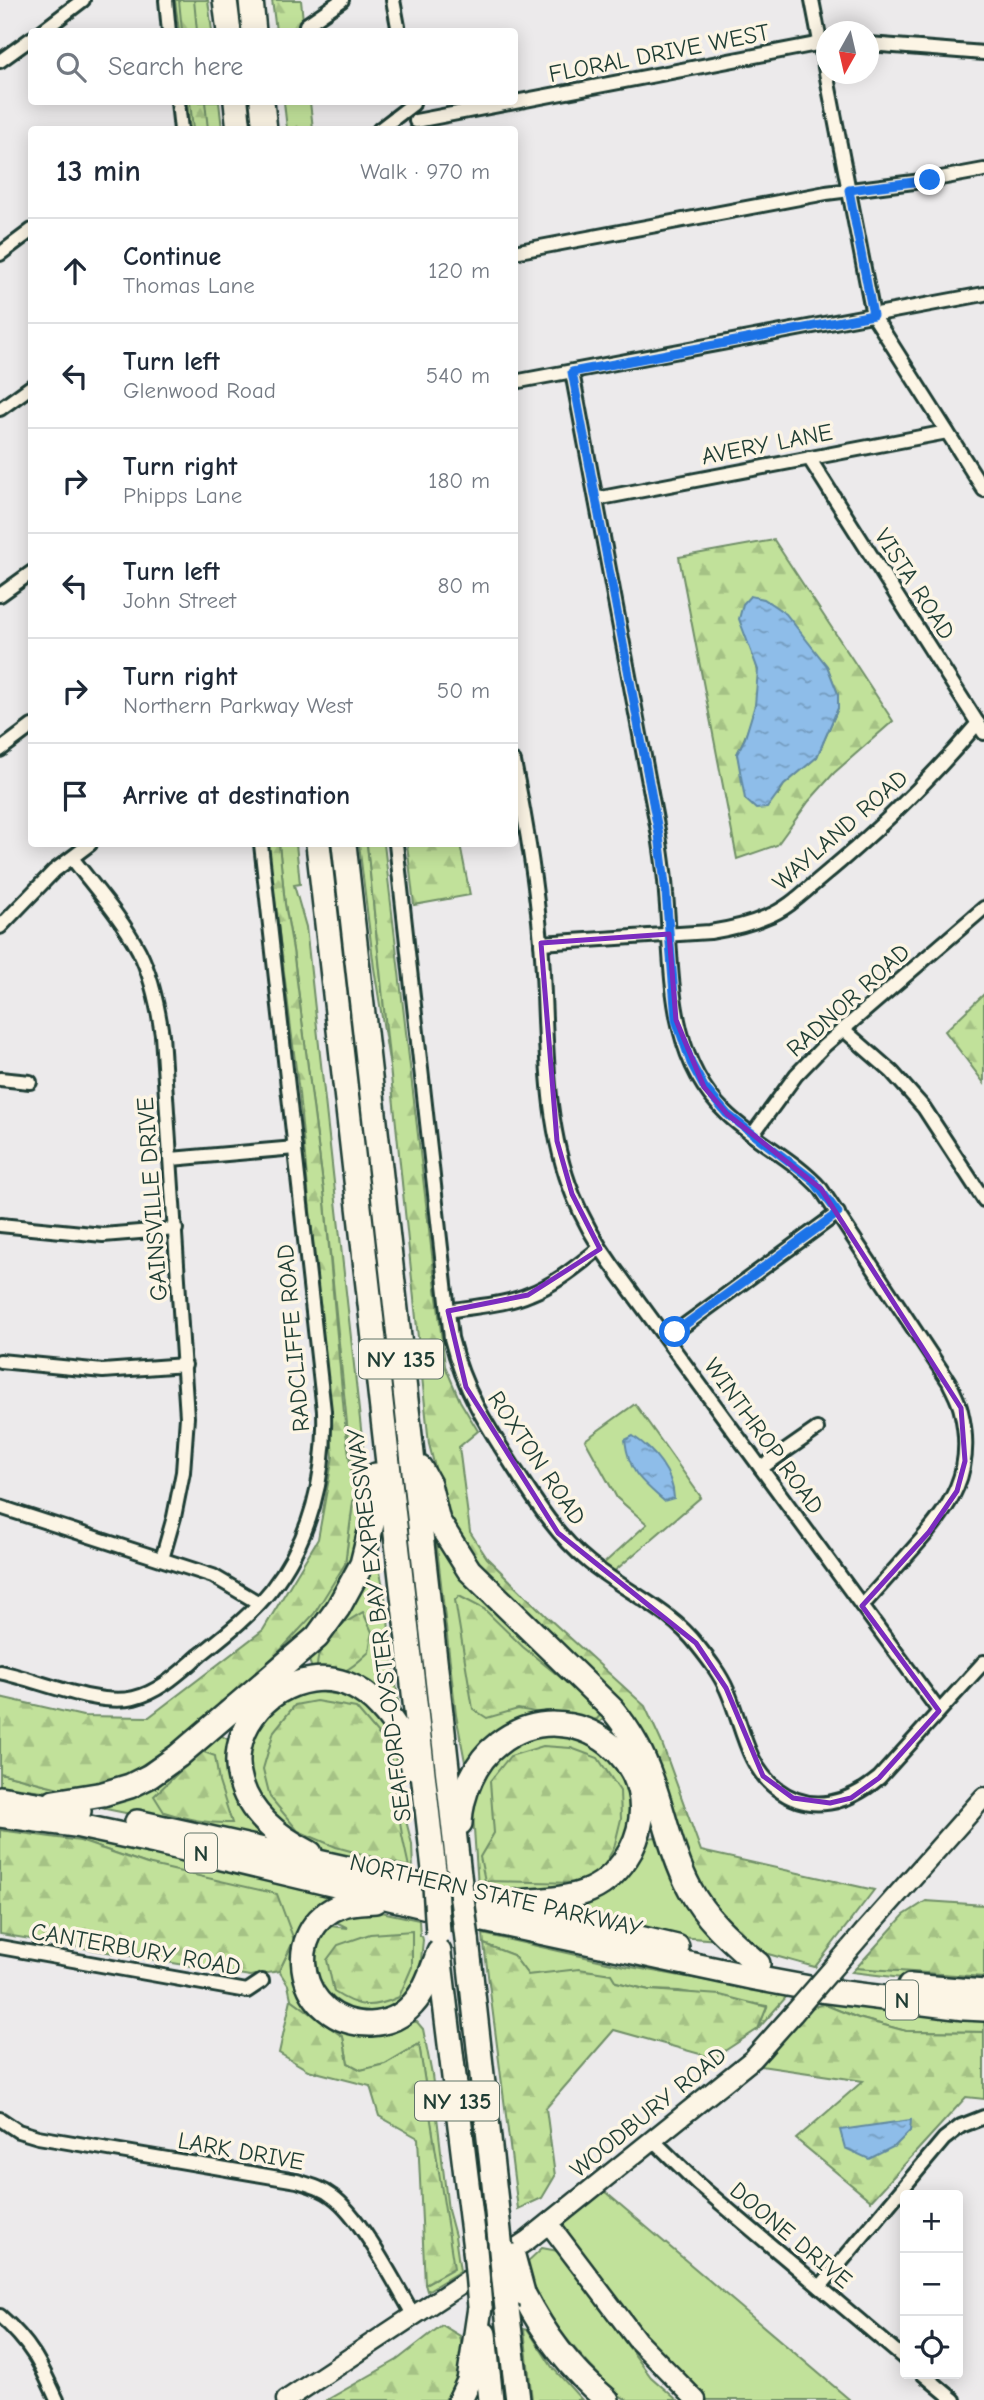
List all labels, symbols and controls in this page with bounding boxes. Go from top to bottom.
street label: FLORAL DRIVE WEST [546,18,772,88]
north arrow [816,21,879,84]
search box [28,28,518,105]
icon: search [52,48,90,86]
text: Search here [108,52,243,82]
text: 13 min [56,154,141,189]
text: Walk · 970 m [360,158,490,185]
route end [914,164,945,195]
text: Continue [123,242,221,272]
icon: ahead [56,252,94,290]
text: 120 m [428,257,490,284]
text: Thomas Lane [123,272,255,299]
text: Turn left [123,347,220,377]
icon: left [56,357,94,395]
text: 540 m [426,362,490,389]
text: Glenwood Road [123,377,276,404]
street label: AVERY LANE [699,418,835,470]
text: Turn right [123,452,237,482]
icon: right [56,462,94,500]
text: 180 m [428,467,490,494]
text: Phipps Lane [123,482,242,509]
street label: VISTA ROAD [869,523,961,645]
text: Turn left [123,557,220,587]
icon: left [56,567,94,605]
text: 80 m [437,572,490,599]
text: John Street [123,587,236,614]
text: Turn right [123,662,237,692]
icon: right [56,672,94,710]
text: 50 m [437,677,490,704]
text: Northern Parkway West [123,692,353,719]
street label: WAYLAND ROAD [767,764,913,896]
icon: arrive [56,777,94,815]
text: Arrive at destination [123,781,350,811]
street label: RADNOR ROAD [781,938,915,1062]
street label: GAINSVILLE DRIVE [131,1096,173,1302]
street label: RADCLIFFE ROAD [271,1243,315,1433]
route start [659,1316,690,1347]
road number: NY 135 [359,1340,443,1378]
street label: WINTHROP ROAD [698,1353,830,1519]
street label: ROXTON ROAD [482,1386,592,1530]
street label: SEAFORD-OYSTER BAY EXPRESSWAY [341,1426,417,1823]
road number: N [185,1834,217,1872]
street label: NORTHERN STATE PARKWAY [347,1848,646,1942]
street label: CANTERBURY ROAD [29,1917,243,1981]
road number: N [886,1980,918,2020]
street label: WOODBURY ROAD [564,2041,732,2183]
road number: NY 135 [415,2082,499,2120]
street label: LARK DRIVE [176,2126,306,2176]
street label: DOONE DRIVE [724,2176,858,2294]
map controls [900,2190,963,2379]
button: + [900,2190,963,2253]
button: − [900,2253,963,2316]
button: locate [900,2316,963,2379]

